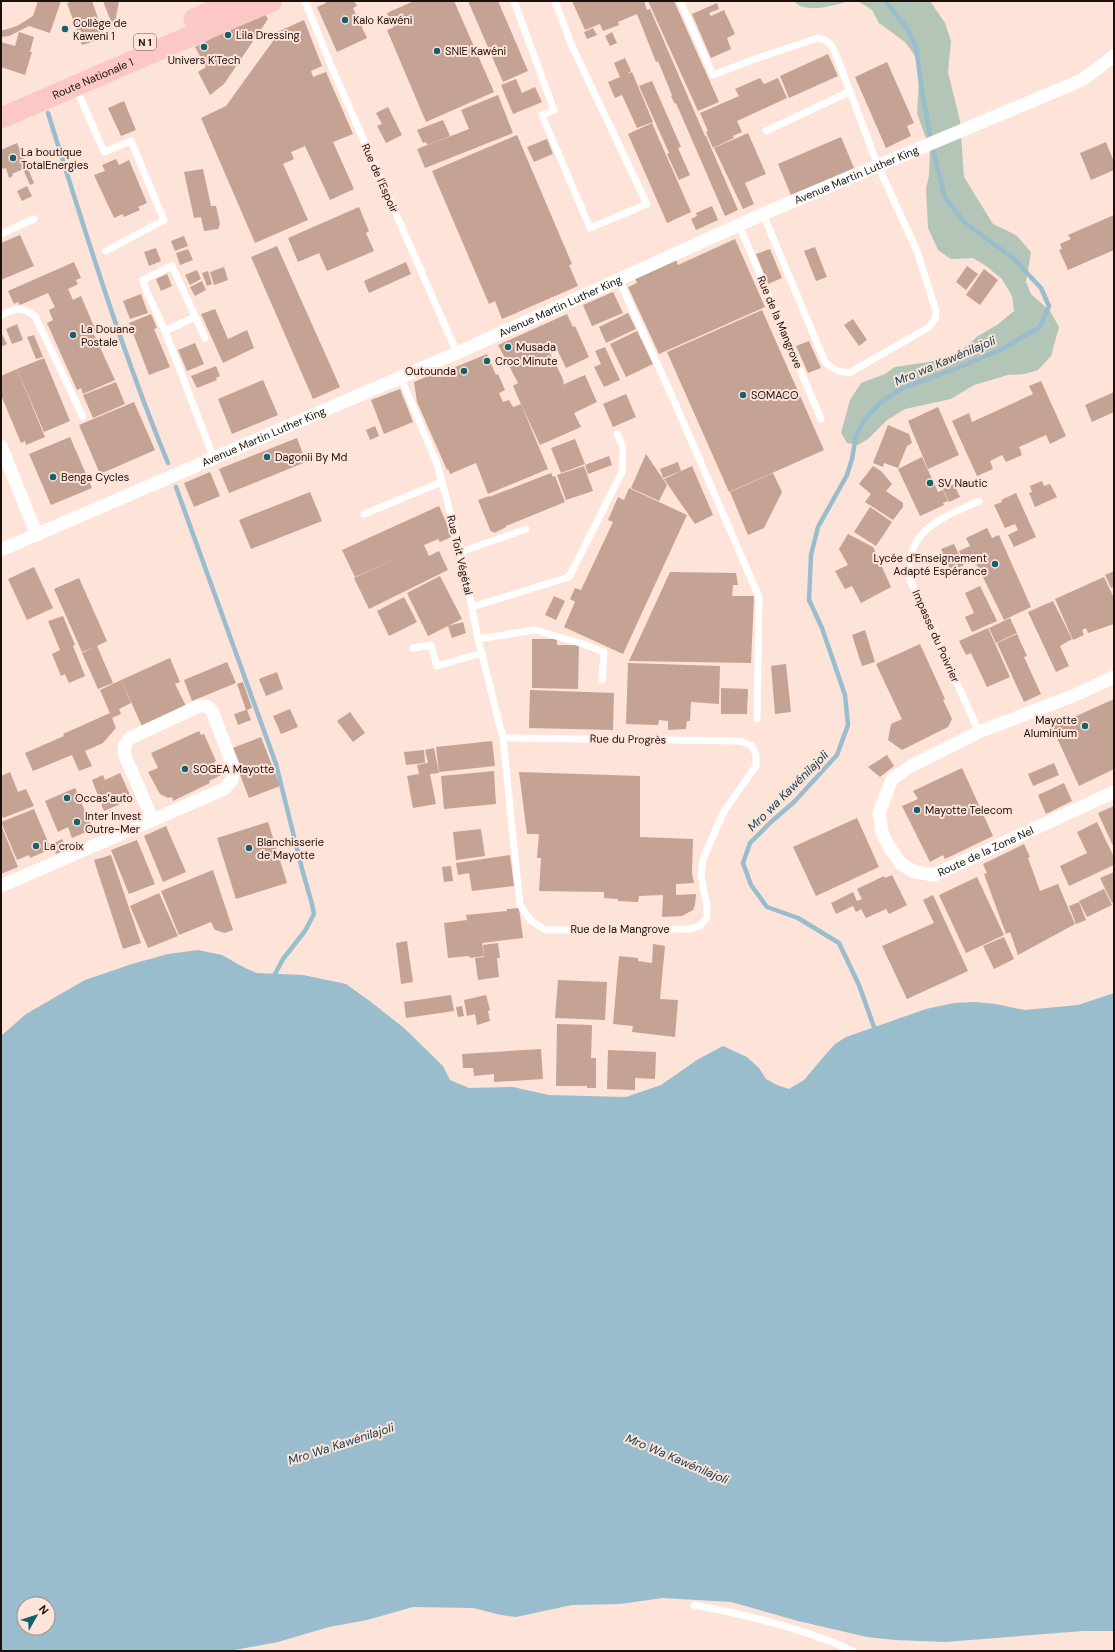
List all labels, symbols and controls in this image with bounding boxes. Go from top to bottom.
place label: Kalo Kawéni [353,13,413,27]
marker: Kalo Kawéni [340,15,350,25]
place label: Collège de Kaweni 1 [73,16,127,43]
marker: Collège de Kaweni 1 [60,24,70,34]
place label: Lila Dressing [236,28,300,42]
marker: Lila Dressing [223,30,233,40]
road number: N 1 [134,34,156,50]
marker: Univers K'Tech [199,42,209,52]
place label: SNIE Kawéni [445,44,506,58]
marker: SNIE Kawéni [432,46,442,56]
place label: Univers K'Tech [168,53,240,67]
street label: Route Nationale 1 [50,55,135,102]
street label: Rue de l'Espoir [359,141,401,215]
street label: Avenue Martin Luther King [792,143,921,207]
place label: La boutique TotalEnergies [21,145,89,172]
marker: La boutique TotalEnergies [8,153,18,163]
street label: Avenue Martin Luther King [496,272,624,340]
street label: Rue de la Mangrove [754,274,806,370]
place label: La Douane Postale [81,322,135,349]
marker: La Douane Postale [68,330,78,340]
water label: Mro wa Kawénilajoli [892,332,999,389]
place label: Musada [516,340,556,354]
marker: Musada [503,342,513,352]
place label: Croc Minute [495,354,557,368]
marker: Croc Minute [482,356,492,366]
place label: Outounda [405,364,456,378]
marker: Outounda [459,366,469,376]
place label: SOMACO [751,388,798,402]
marker: SOMACO [738,390,748,400]
street label: Avenue Martin Luther King [200,404,328,469]
place label: Dagonii By Md [275,450,347,464]
marker: Dagonii By Md [262,452,272,462]
place label: Benga Cycles [61,470,129,484]
marker: Benga Cycles [48,472,58,482]
place label: SV Nautic [938,476,988,490]
marker: SV Nautic [925,478,935,488]
street label: Rue Toit Végétal [444,514,476,596]
place label: Lycée d'Enseignement Adapté Espérance [874,551,987,578]
marker: Lycée d'Enseignement Adapté Espérance [990,559,1000,569]
street label: Impasse du Poivrier [909,588,963,684]
place label: Mayotte Aluminium [1023,713,1077,740]
marker: Mayotte Aluminium [1080,721,1090,731]
street label: Rue du Progrès [590,731,666,747]
water label: Mro wa Kawénilajoli [744,746,833,835]
place label: SOGEA Mayotte [193,762,274,776]
marker: SOGEA Mayotte [180,764,190,774]
place label: Occas’auto [75,791,133,805]
marker: Occas’auto [62,793,72,803]
place label: Mayotte Telecom [925,803,1013,817]
marker: Mayotte Telecom [912,805,922,815]
place label: Inter Invest Outre-Mer [85,809,141,836]
marker: Inter Invest Outre-Mer [72,817,82,827]
street label: Route de la Zone Nel [935,823,1036,879]
place label: Blanchisserie de Mayotte [257,835,324,862]
place label: La croix [44,839,84,853]
marker: La croix [31,841,41,851]
marker: Blanchisserie de Mayotte [244,843,254,853]
street label: Rue de la Mangrove [570,922,670,936]
water label: Mro Wa Kawénilajoli [286,1419,397,1469]
water label: Mro Wa Kawénilajoli [623,1430,732,1488]
north arrow [16,1596,56,1636]
text: N [36,1602,52,1617]

